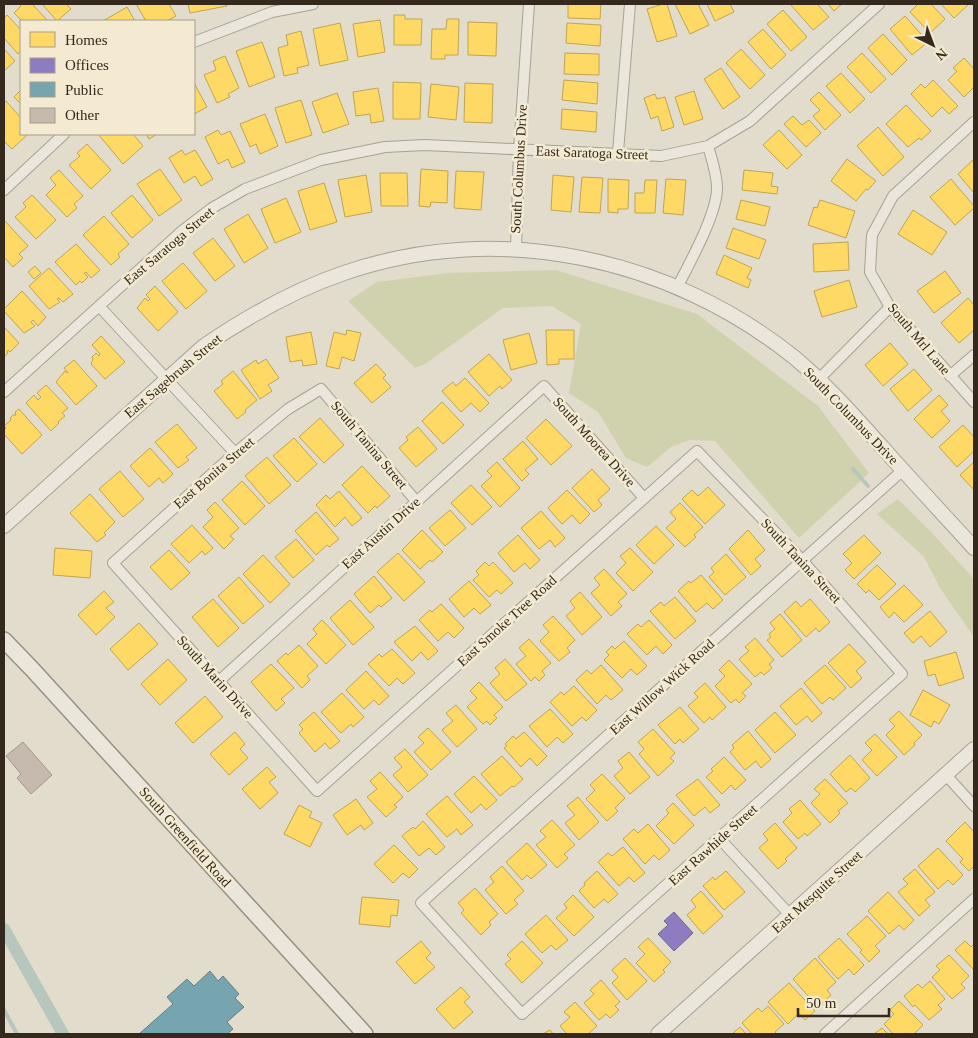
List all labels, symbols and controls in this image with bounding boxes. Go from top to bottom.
legend [20,20,195,135]
north arrow [908,20,958,70]
text: Homes [65,32,108,48]
text: N [933,45,950,63]
text: Offices [65,57,109,73]
text: Public [65,82,104,98]
street label: South Columbus Drive [508,104,530,234]
text: Other [65,107,99,123]
street label: East Saratoga Street [535,144,649,162]
street label: East Saratoga Street [121,204,217,288]
street label: South Mrl Lane [885,300,953,378]
street label: East Sagebrush Street [121,331,225,421]
street label: South Columbus Drive [801,364,901,468]
street label: South Moorea Drive [550,394,638,490]
street label: South Tanina Street [328,398,410,492]
street label: East Bonita Street [171,434,257,512]
street label: East Austin Drive [339,494,423,572]
street label: South Tanina Street [758,516,844,606]
street label: East Smoke Tree Road [454,573,560,669]
street label: South Marin Drive [174,633,256,721]
street label: East Willow Wick Road [607,636,717,738]
street label: South Greenfield Road [136,784,234,890]
street label: East Rawhide Street [666,801,760,889]
street label: East Mesquite Street [769,848,865,936]
scale bar [798,986,889,1018]
text: 50 m [806,995,837,1011]

